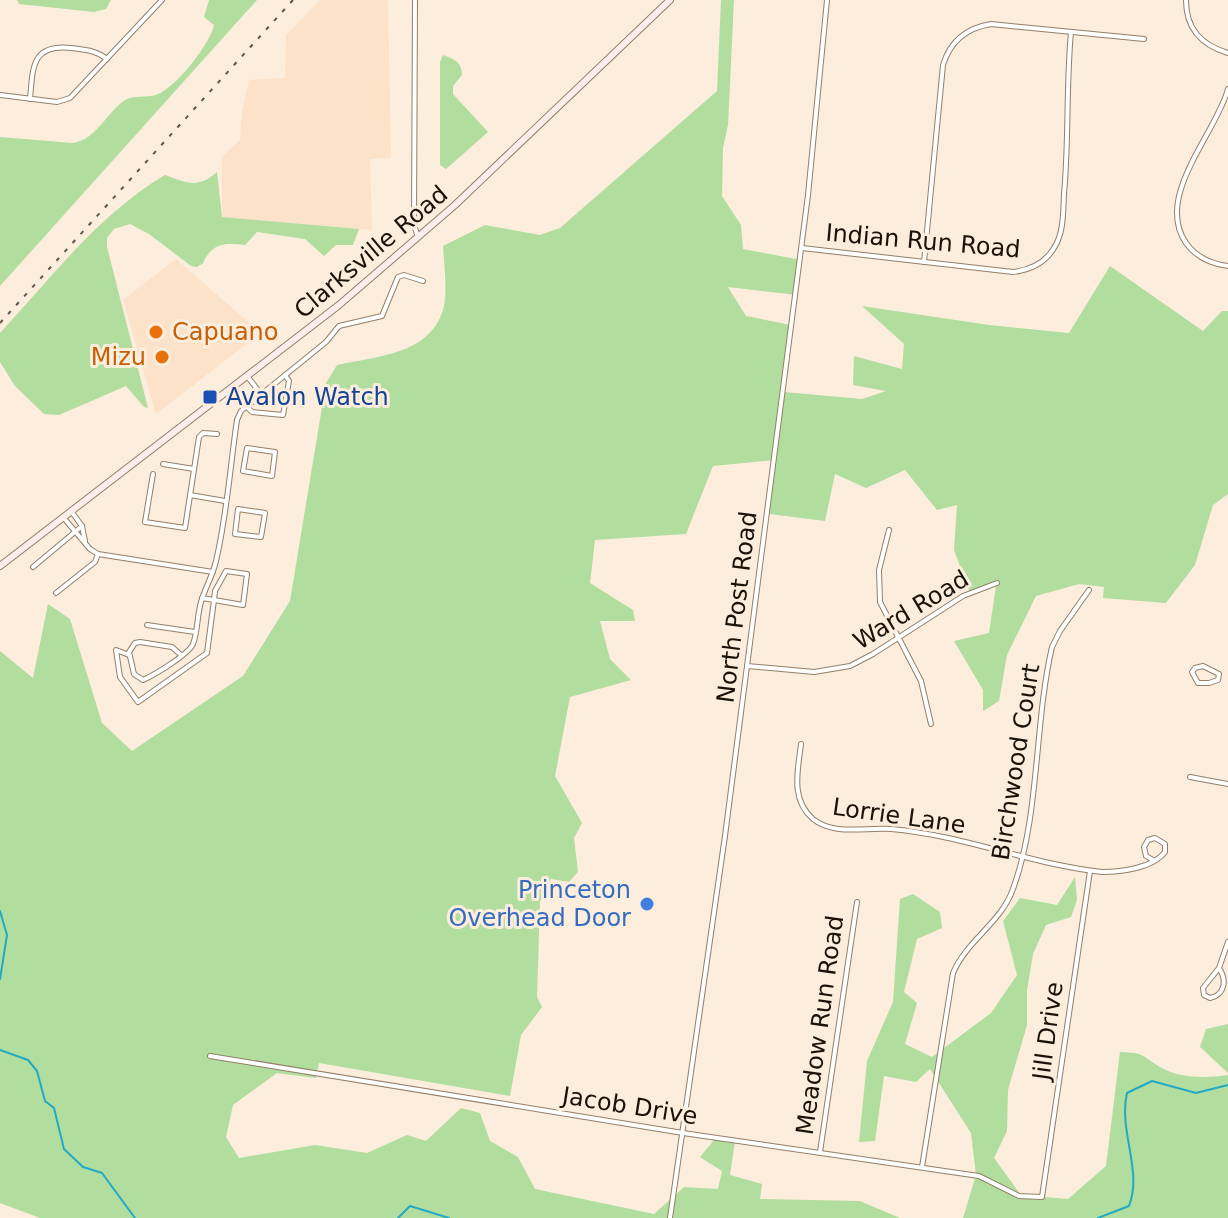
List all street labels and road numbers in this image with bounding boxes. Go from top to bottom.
street label: Clarksville Road [289,180,453,324]
street label: Indian Run Road [824,219,1022,263]
street label: North Post Road [711,510,763,704]
street label: Ward Road [848,565,974,655]
street label: Birchwood Court [987,662,1045,862]
street label: Lorrie Lane [831,793,967,839]
street label: Meadow Run Road [791,914,849,1136]
street label: Jill Drive [1027,980,1069,1084]
street label: Jacob Drive [558,1081,700,1131]

